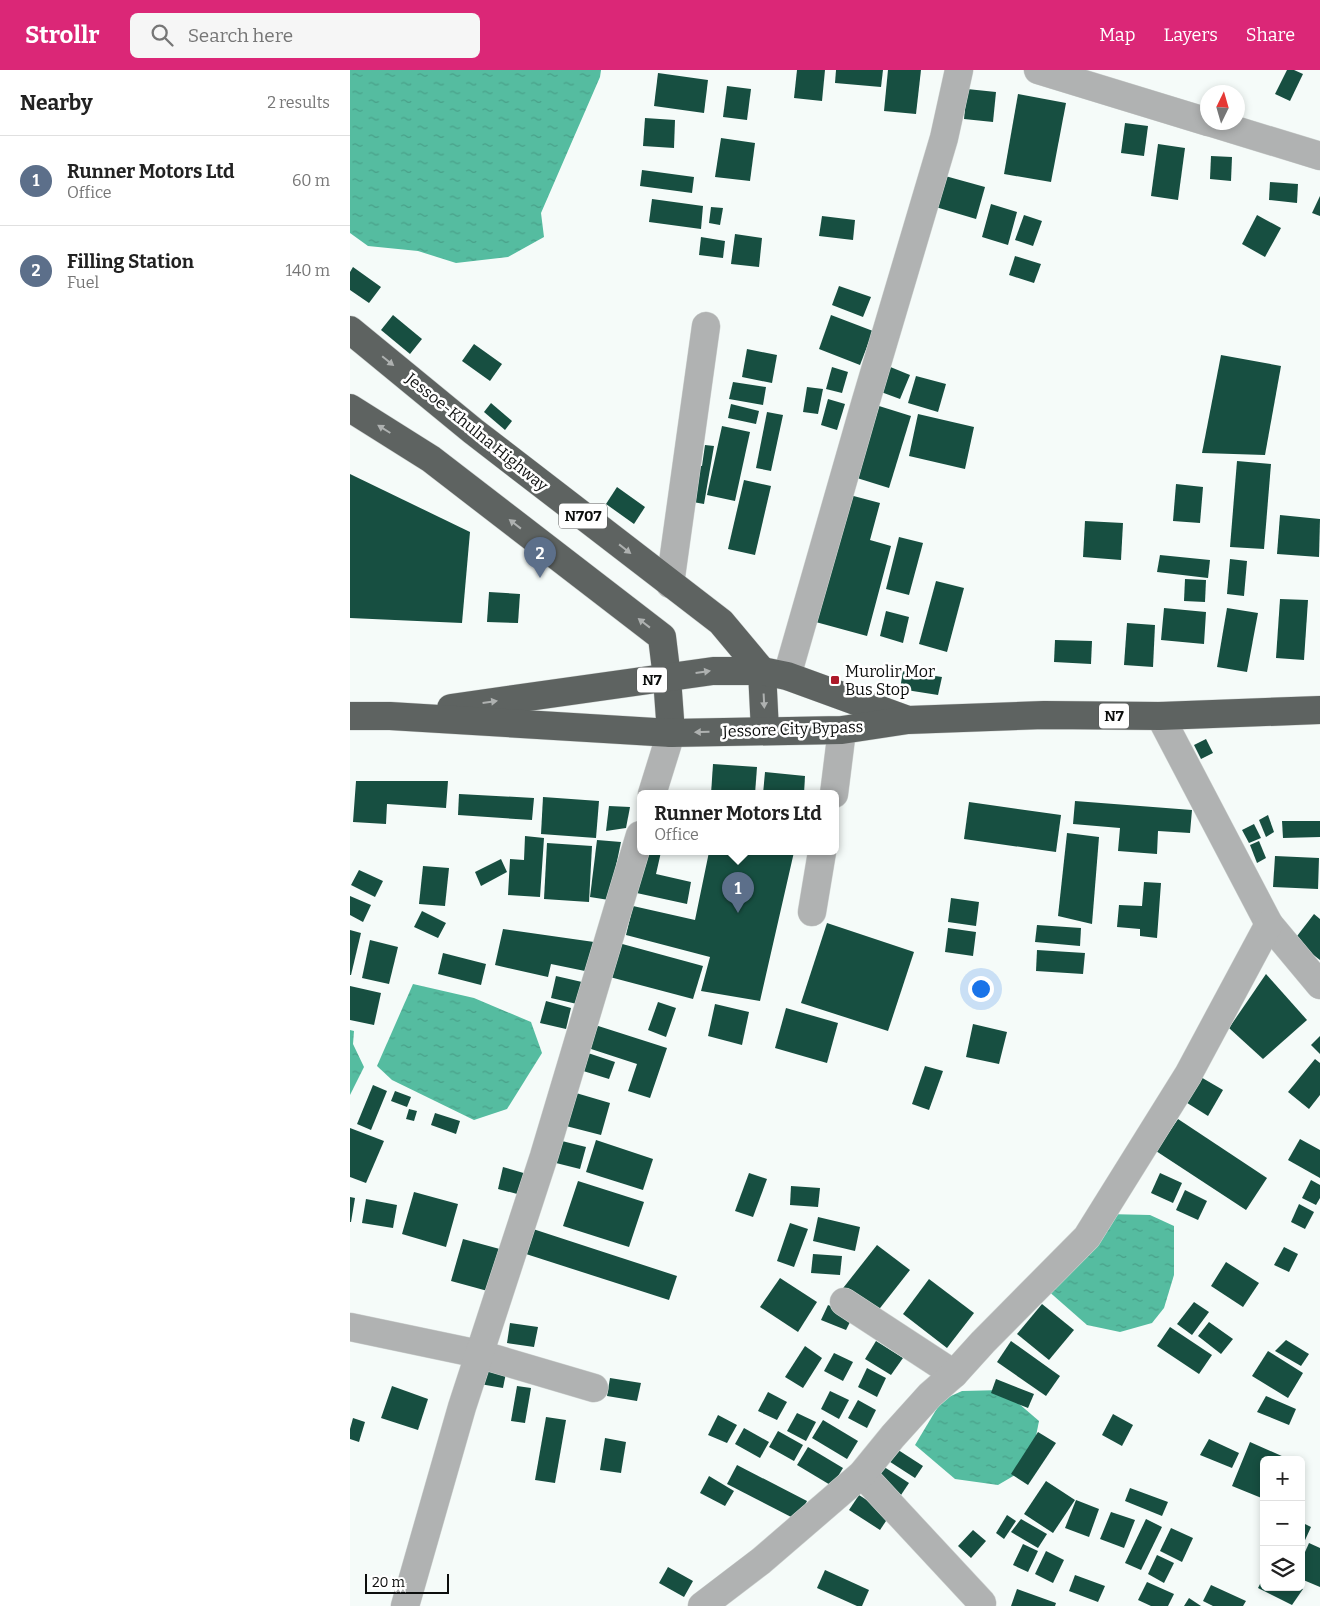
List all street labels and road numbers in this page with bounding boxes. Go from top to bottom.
street label: Jessoe-Khulna Highway [401,368,552,496]
road number: N707 [559,504,607,528]
road number: N7 [637,668,667,692]
road number: N7 [1099,704,1129,728]
street label: Jessore City Bypass [721,717,864,741]

